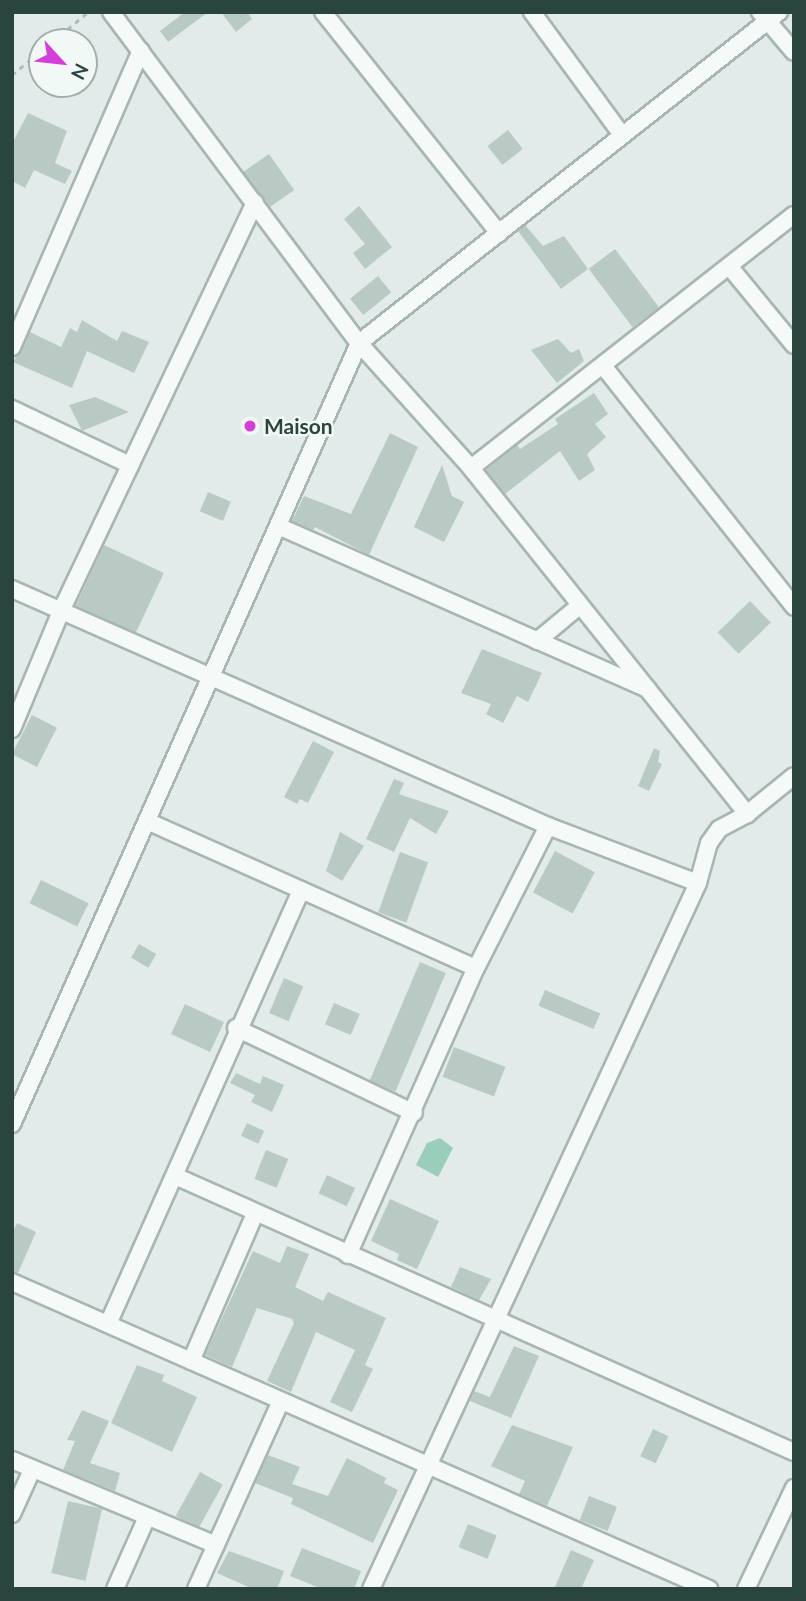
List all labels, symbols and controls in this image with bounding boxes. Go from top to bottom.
north arrow [28,28,98,98]
text: N [67,60,94,84]
place label: Maison [264,413,333,439]
marker: Maison [242,418,258,434]

